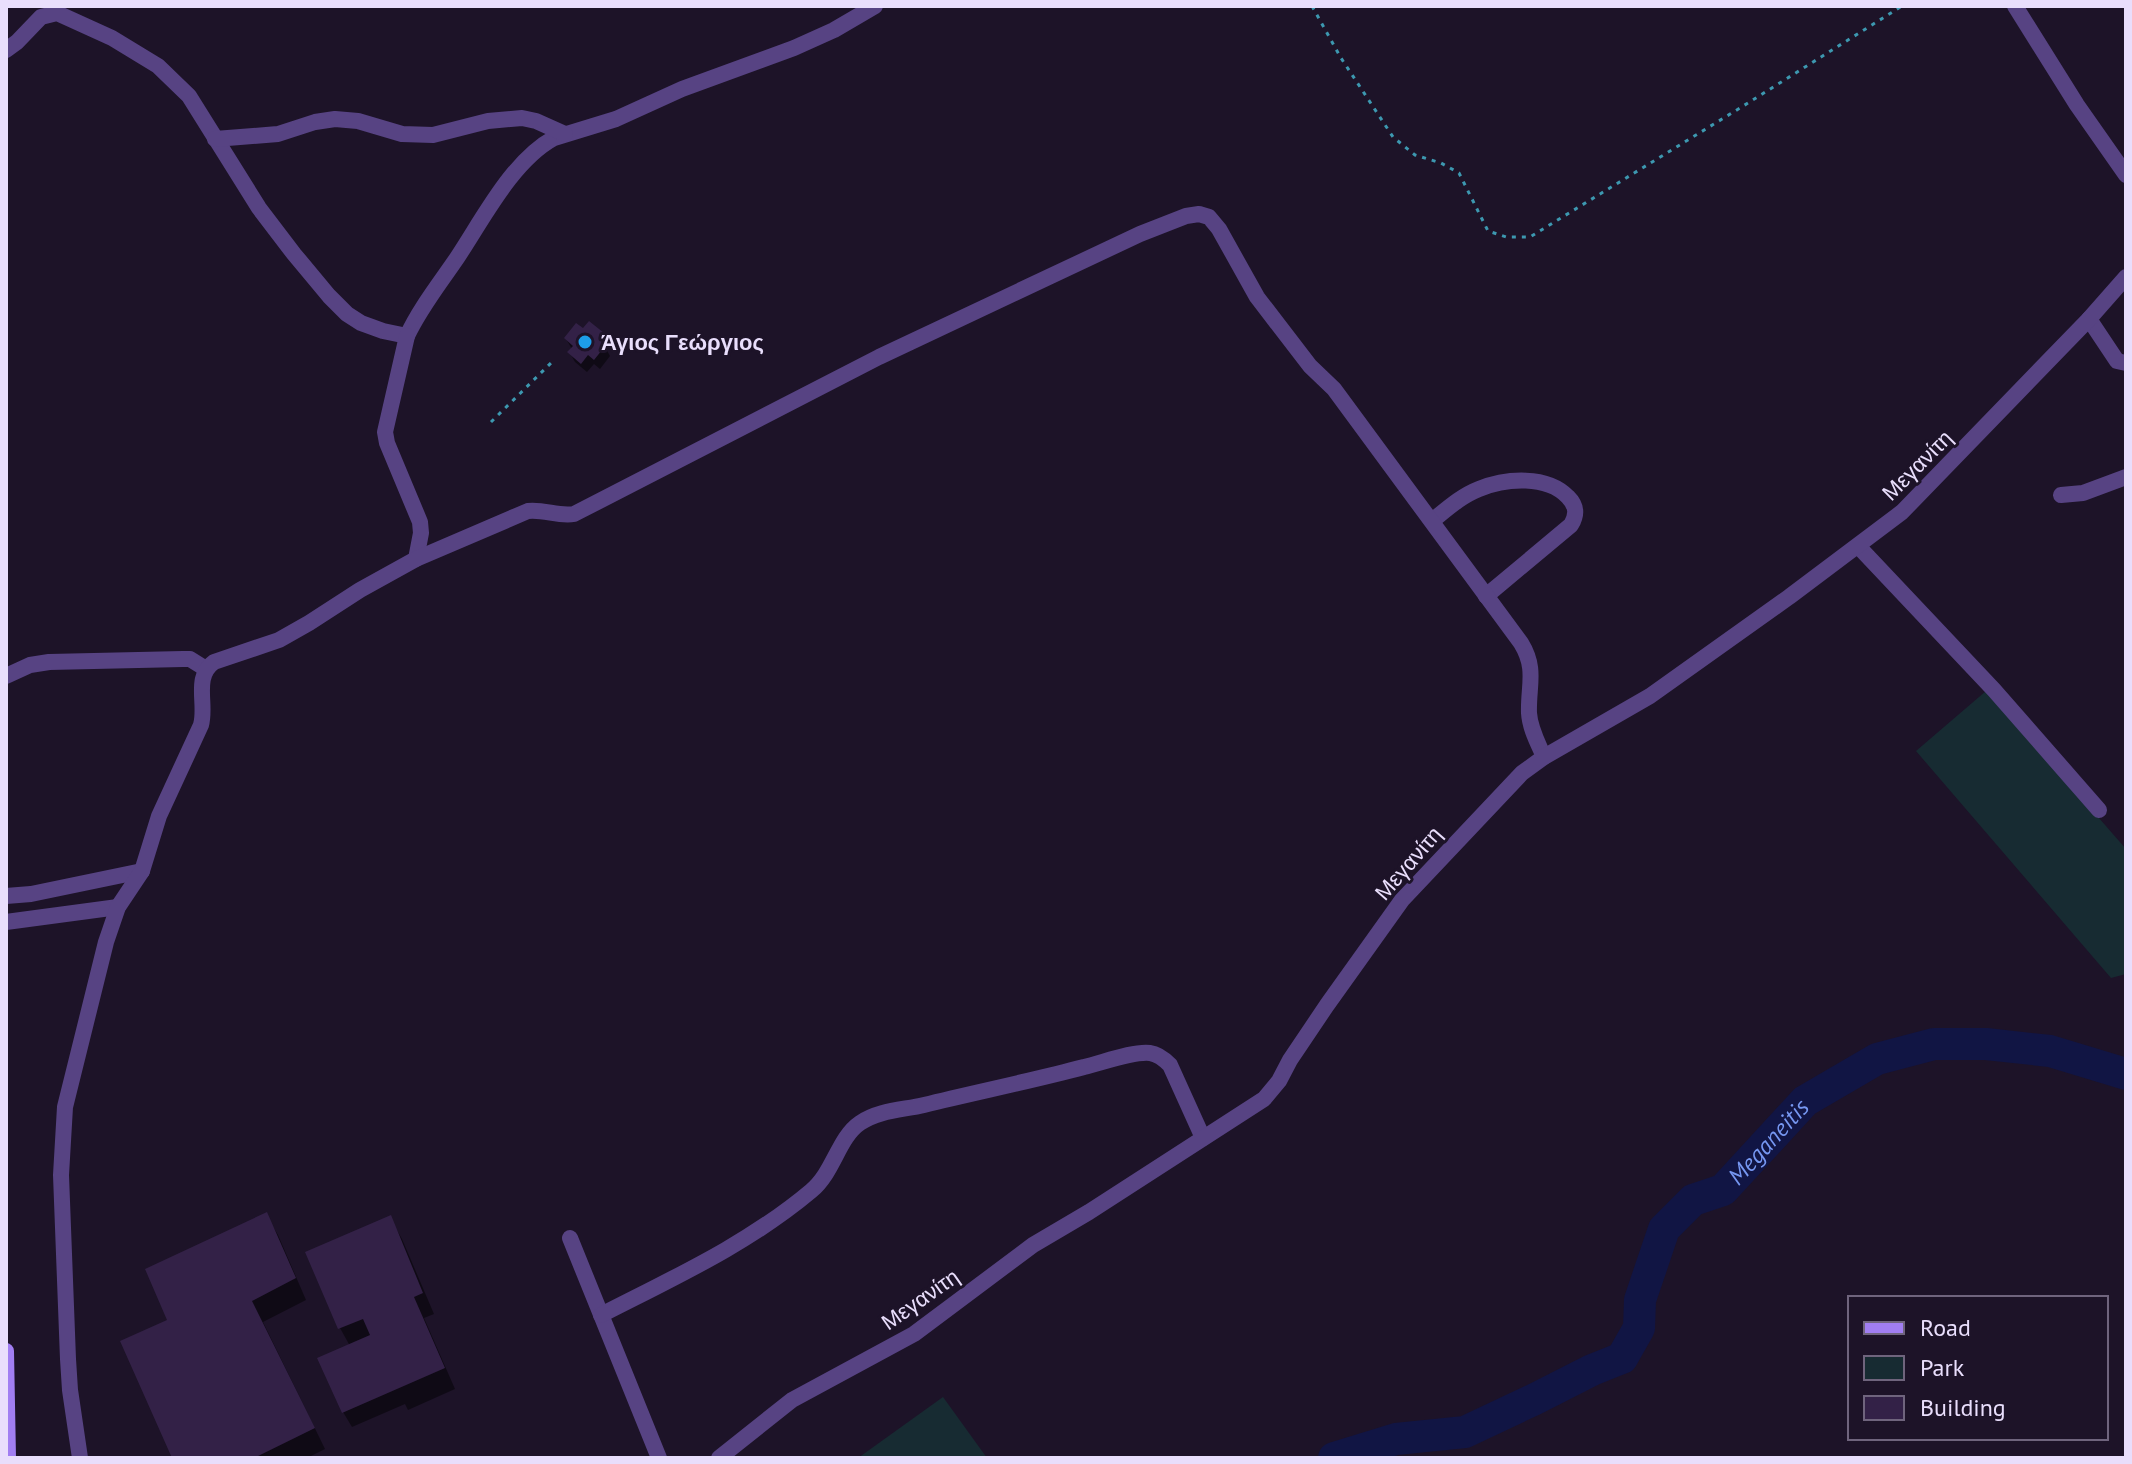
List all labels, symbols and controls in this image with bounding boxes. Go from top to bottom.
place label: Άγιος Γεώργιος [601,328,764,356]
marker: Άγιος Γεώργιος [576,333,594,351]
street label: Μεγανίτη [1876,424,1958,506]
street label: Μεγανίτη [1368,820,1448,906]
water label: Meganeitis [1720,1092,1815,1191]
street label: Μεγανίτη [876,1262,964,1336]
legend [1848,1296,2108,1440]
text: Road [1920,1312,1971,1343]
text: Park [1920,1352,1965,1383]
text: Building [1920,1392,2006,1423]

